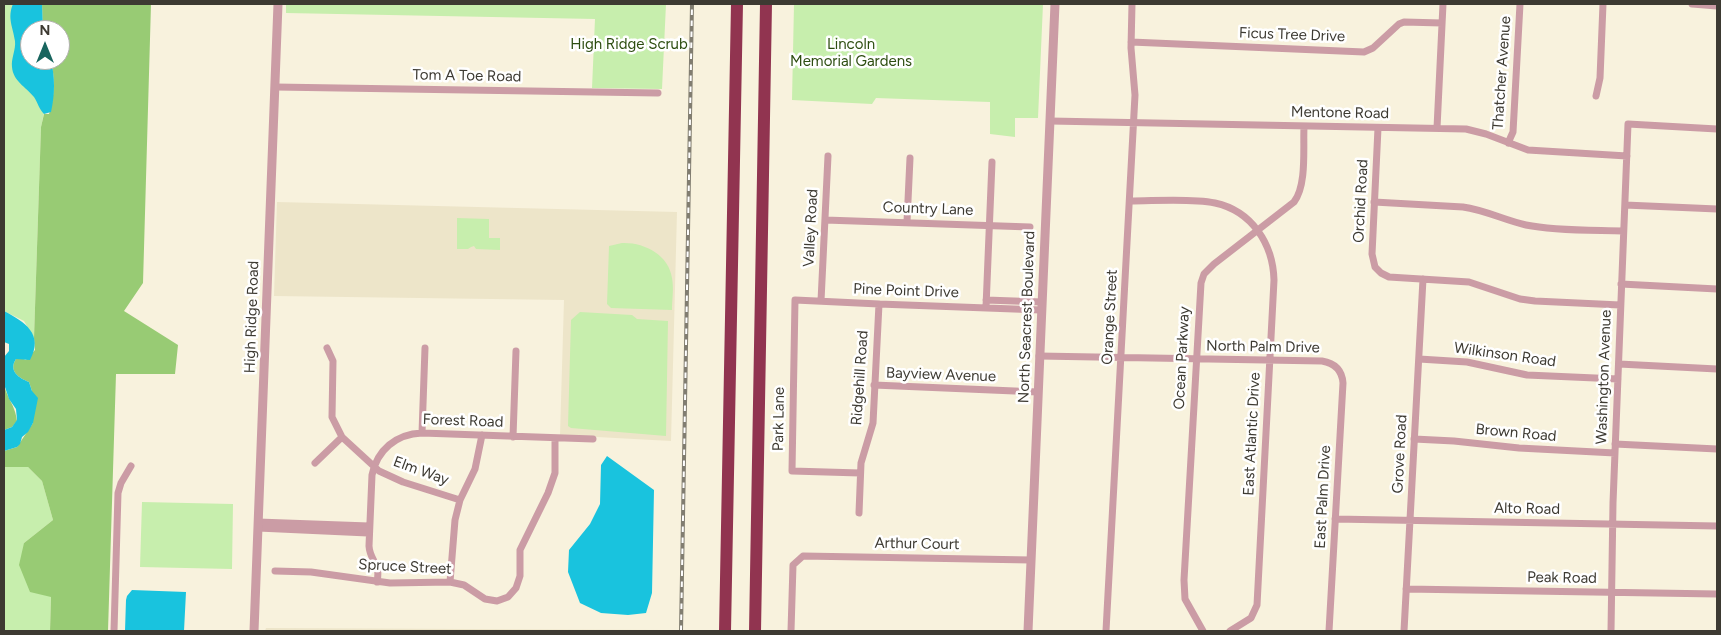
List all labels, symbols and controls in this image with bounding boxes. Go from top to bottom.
street label: Thatcher Avenue [1489,15,1515,131]
north arrow [20,20,70,70]
text: N [40,22,50,39]
street label: Ficus Tree Drive [1239,24,1345,46]
park label: High Ridge Scrub [570,36,688,54]
park label: Lincoln Memorial Gardens [790,36,912,71]
street label: Tom A Toe Road [412,66,522,86]
street label: Mentone Road [1291,103,1389,123]
street label: Orchid Road [1350,159,1372,243]
street label: Valley Road [800,189,822,267]
street label: Country Lane [882,198,974,220]
street label: North Seacrest Boulevard [1015,230,1039,404]
street label: High Ridge Road [241,260,263,374]
street label: Orange Street [1099,269,1121,365]
street label: Pine Point Drive [853,280,959,302]
street label: Ocean Parkway [1170,306,1194,410]
street label: Washington Avenue [1593,309,1615,445]
street label: Ridgehill Road [848,330,872,426]
street label: North Palm Drive [1206,337,1320,357]
street label: Wilkinson Road [1453,339,1557,371]
street label: Bayview Avenue [886,364,996,386]
street label: East Atlantic Drive [1240,372,1264,496]
street label: Park Lane [769,387,789,451]
street label: Forest Road [422,411,504,431]
street label: Grove Road [1389,414,1411,494]
street label: Brown Road [1475,421,1557,445]
street label: East Palm Drive [1311,445,1335,549]
street label: Elm Way [391,453,451,489]
street label: Alto Road [1494,499,1560,519]
street label: Arthur Court [874,534,960,554]
street label: Spruce Street [358,556,452,578]
street label: Peak Road [1527,568,1597,588]

